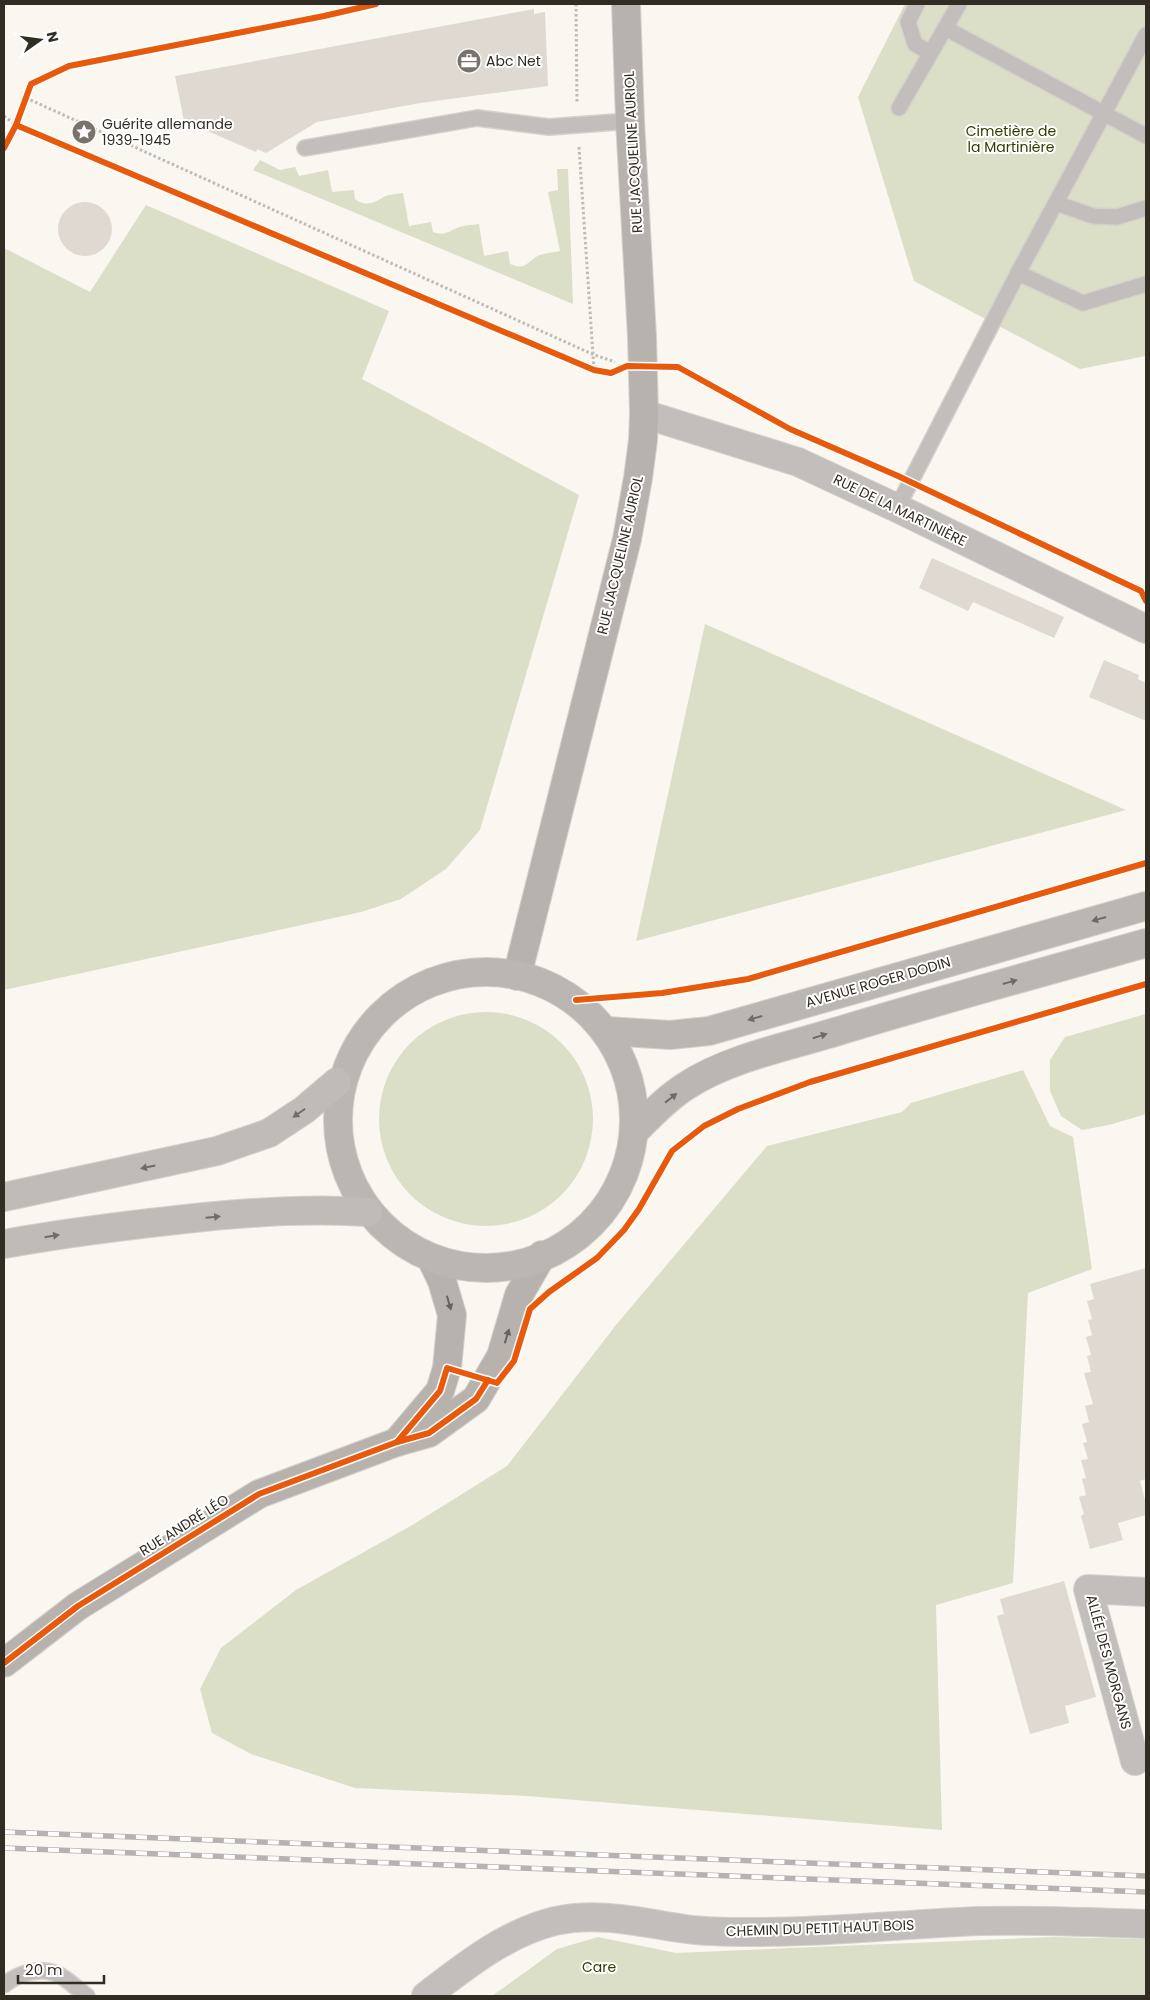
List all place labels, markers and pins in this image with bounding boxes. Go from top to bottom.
office icon: Abc Net [456,48,482,74]
place label: Abc Net [486,51,541,71]
place label: Guérite allemande 1939-1945 [102,114,233,150]
place icon: Guérite allemande 1939-1945 [71,119,97,145]

